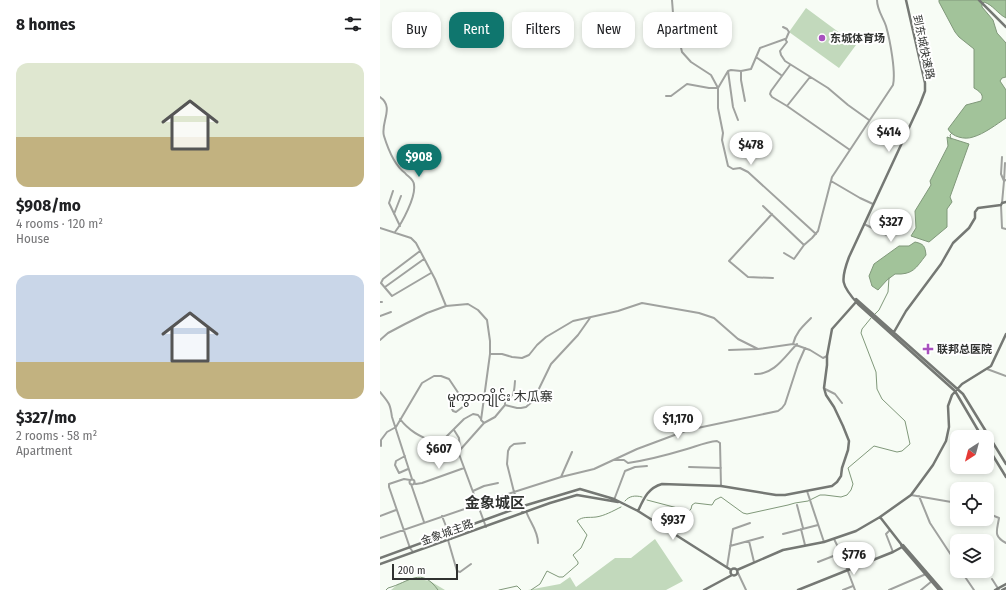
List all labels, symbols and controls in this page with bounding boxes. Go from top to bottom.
chip: Buy [392,12,441,48]
chip: Rent [449,12,504,48]
chip: Filters [512,12,574,48]
chip: New [582,12,635,48]
chip: Apartment [643,12,732,48]
icon: filters [342,13,364,35]
street label: 到东城快速路 [910,13,937,81]
text: 8 homes [16,14,76,35]
place label: 东城体育场 [830,32,885,45]
marker: 东城体育场 [817,33,827,43]
icon: home [154,89,226,161]
pin: $414 [865,119,913,153]
text: $414 [877,124,901,139]
pin: $478 [727,132,775,166]
text: $478 [738,137,764,152]
pin: $908 [395,144,443,178]
text: $908 [406,149,432,164]
text: $908/mo [16,195,81,216]
pin: $327 [867,209,915,243]
text: $327 [879,214,903,229]
text: 4 rooms · 120 m² [16,216,103,231]
text: House [16,231,50,246]
icon: home [154,301,226,373]
marker: 联邦总医院 [922,343,934,355]
place label: 联邦总医院 [937,343,992,356]
district label: မူကွာကျိုင်း 木瓜寨 [447,388,553,407]
pin: $1,170 [645,406,711,440]
text: $327/mo [16,407,76,428]
text: $1,170 [662,411,694,426]
text: 2 rooms · 58 m² [16,428,97,443]
north arrow [950,430,994,474]
map controls [950,430,994,578]
pin: $607 [415,436,463,470]
text: $607 [426,441,452,456]
text: Apartment [16,443,72,458]
button: locate [950,482,994,526]
district label: 金象城区 [465,494,525,512]
pin: $937 [649,507,697,541]
text: $937 [661,512,685,527]
street label: 金象城主路 [419,517,475,548]
button: layers [950,534,994,578]
pin: $776 [830,542,878,576]
text: $776 [842,547,866,562]
scale bar [392,562,458,581]
text: 200 m [398,564,425,577]

